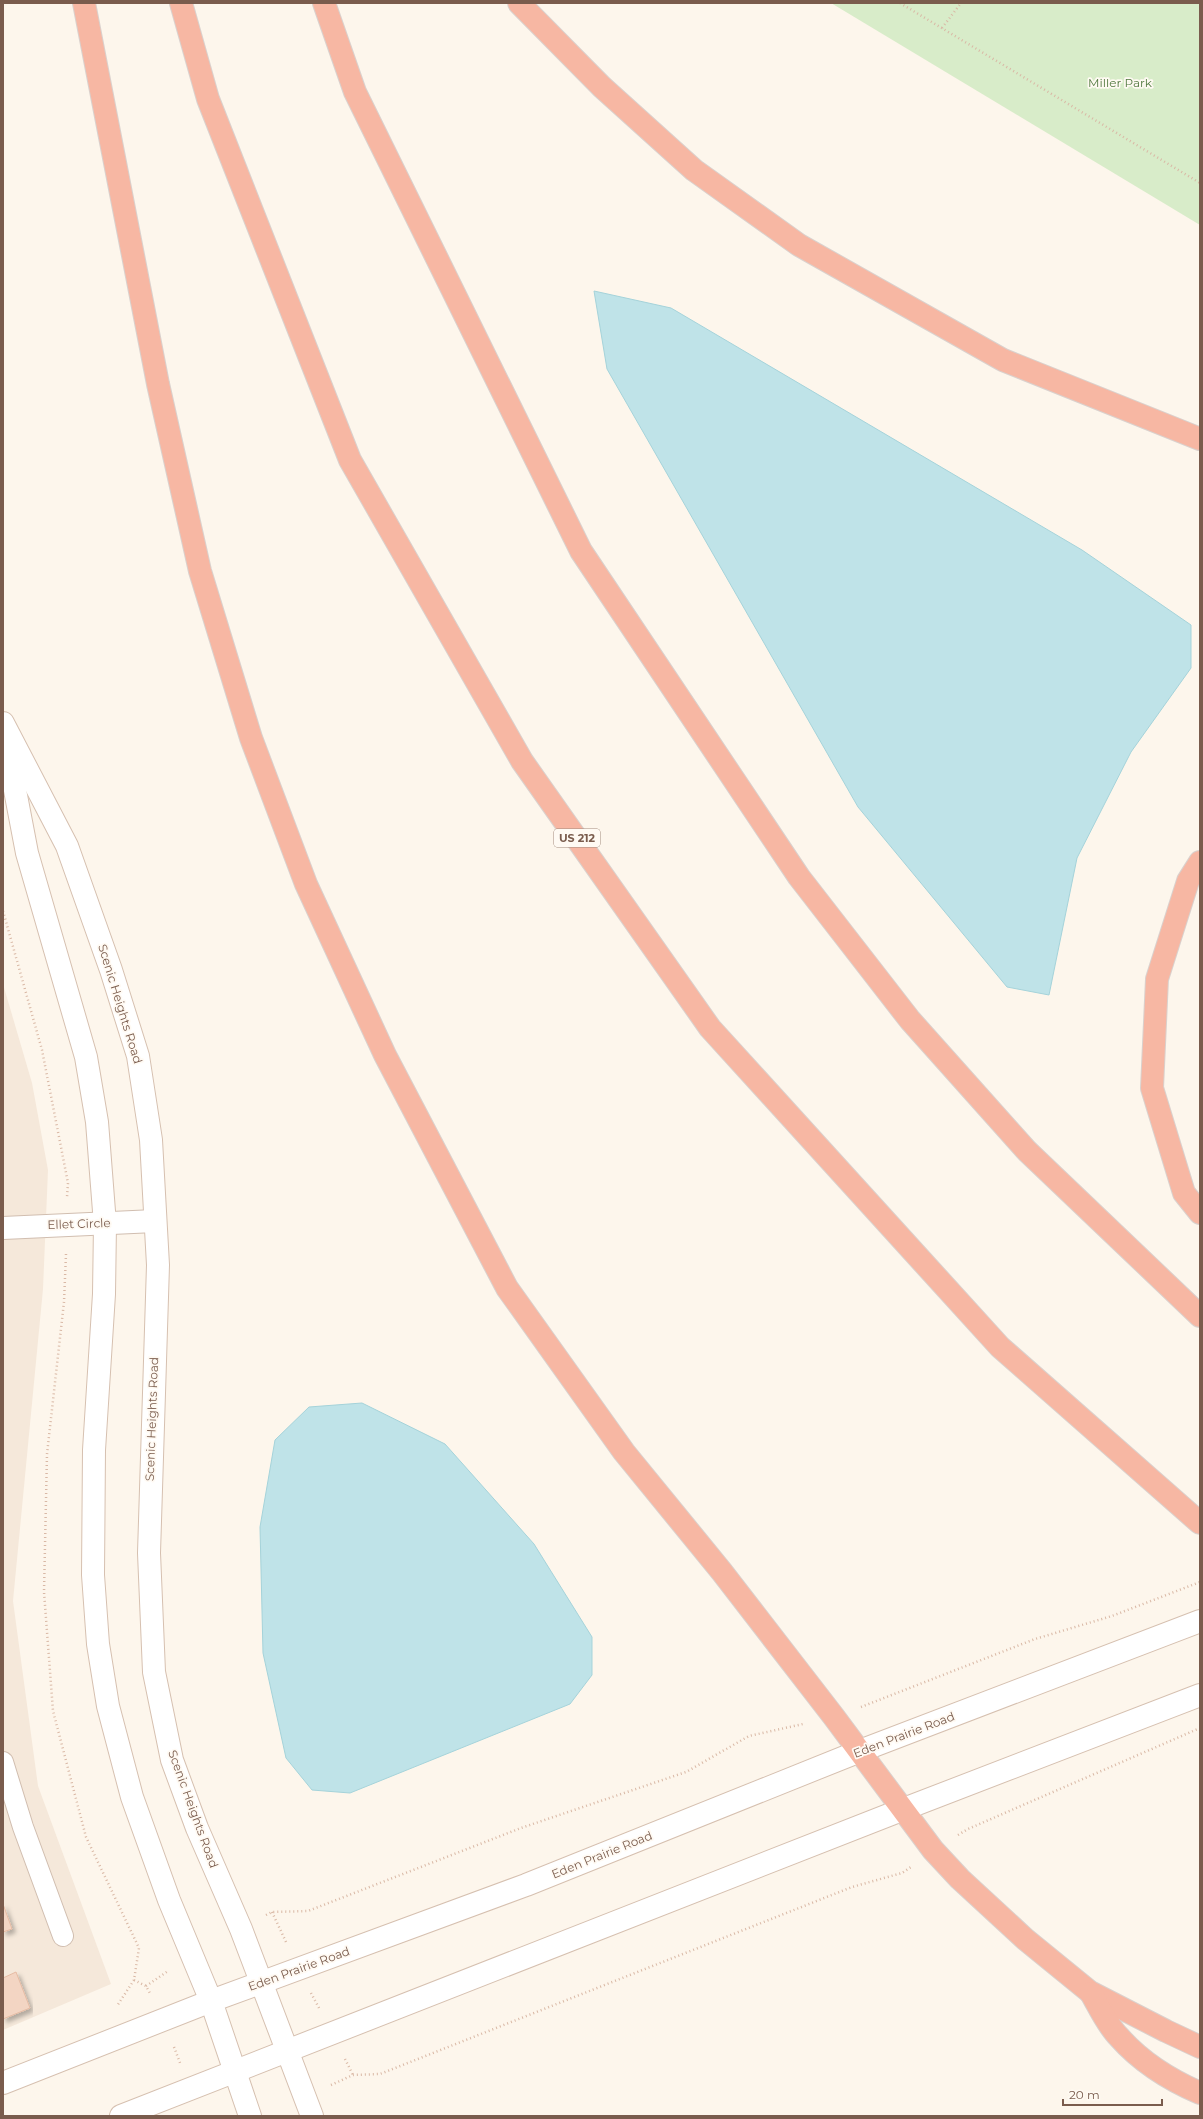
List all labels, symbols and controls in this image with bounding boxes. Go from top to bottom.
park label: Miller Park [1088,75,1153,90]
road number: US 212 [554,829,600,847]
street label: Scenic Heights Road [95,942,146,1066]
street label: Ellet Circle [47,1215,111,1232]
street label: Scenic Heights Road [142,1357,161,1481]
street label: Eden Prairie Road [851,1708,957,1761]
street label: Scenic Heights Road [165,1748,222,1870]
street label: Eden Prairie Road [549,1827,654,1882]
street label: Eden Prairie Road [246,1943,352,1994]
scale bar [1063,2081,1162,2107]
text: 20 m [1069,2087,1100,2102]

